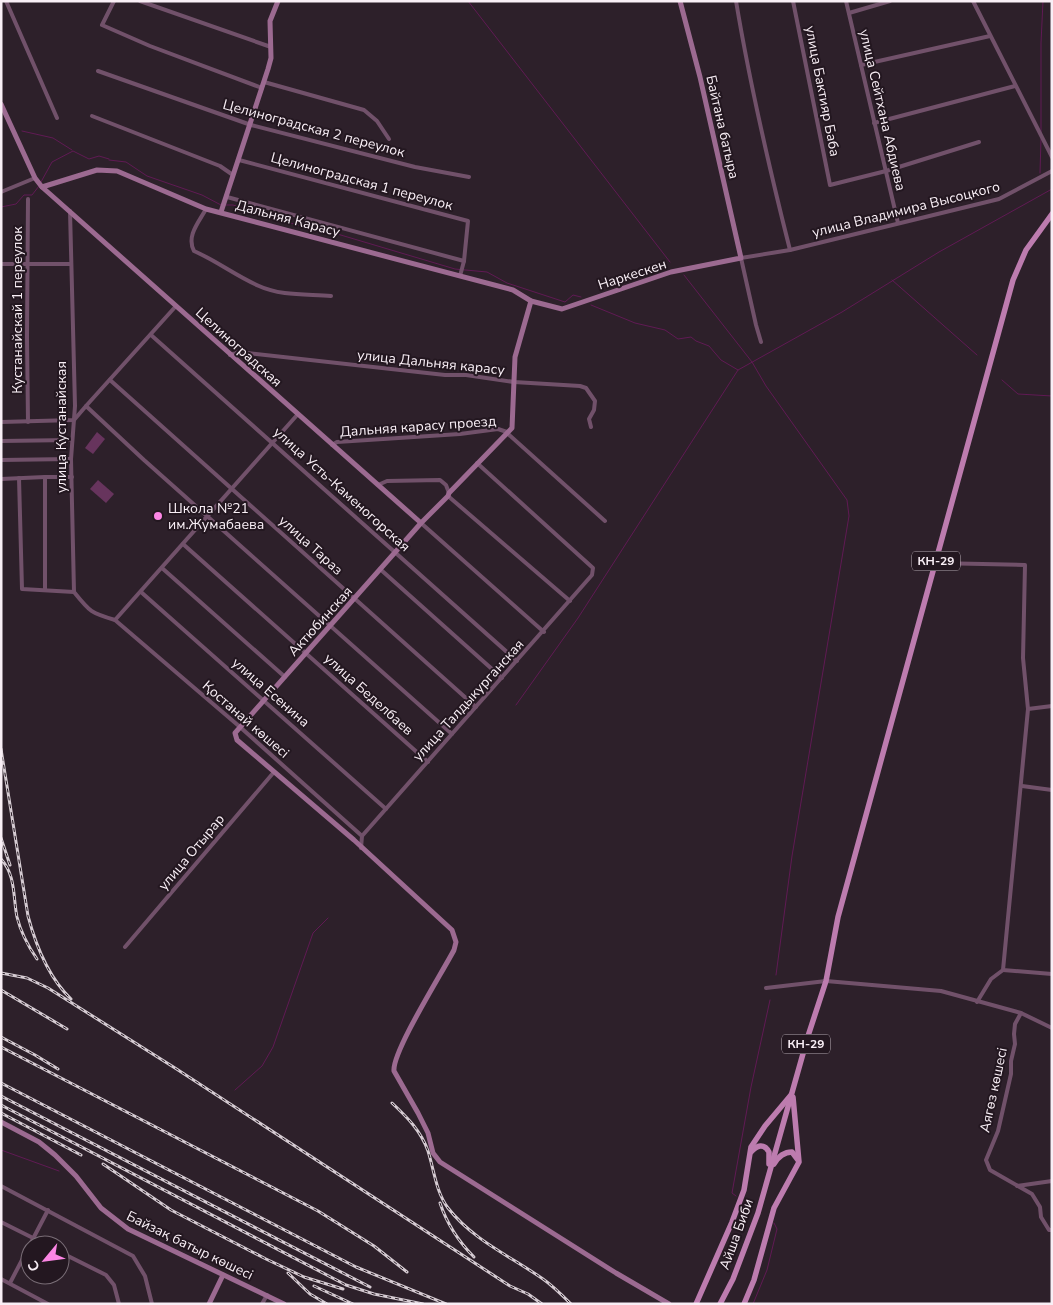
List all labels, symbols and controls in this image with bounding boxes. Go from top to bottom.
street label: улица Бактияр Баба [801,24,845,158]
street label: улица Сейтхана Абдиева [855,27,910,193]
street label: Байтана батыра [701,73,744,181]
street label: Целиноградская 2 переулок [221,95,408,162]
street label: Целиноградская 1 переулок [269,148,456,215]
street label: улица Владимира Высоцкого [810,177,1002,242]
street label: Дальняя Карасу [234,195,343,242]
street label: Кустанайскай 1 переулок [8,226,27,394]
street label: Наркескен [595,254,669,295]
street label: Целиноградская [191,303,286,391]
street label: улица Дальняя карасу [356,345,506,380]
street label: улица Кустанайская [52,361,71,493]
street label: Дальняя карасу проезд [339,412,497,441]
street label: улица Усть-Каменогорская [269,423,414,556]
place label: Школа №21 им.Жумабаева [168,499,264,534]
marker: Школа №21 им.Жумабаева [152,510,164,522]
street label: улица Тараз [274,511,347,579]
road number: КН-29 [912,552,960,570]
street label: Актюбинская [284,582,357,660]
street label: улица Талдыкурганская [408,635,528,765]
street label: улица Беделбаев [320,649,418,740]
street label: улица Есенина [228,653,314,731]
street label: Қостанай көшесі [198,676,293,762]
street label: улица Отырар [154,810,229,894]
road number: КН-29 [782,1034,830,1054]
street label: Аягөз көшесі [975,1046,1012,1134]
street label: Айша Биби [715,1196,758,1272]
street label: Байзақ батыр көшесі [123,1206,256,1284]
north arrow [20,1235,70,1285]
text: С [23,1257,45,1275]

